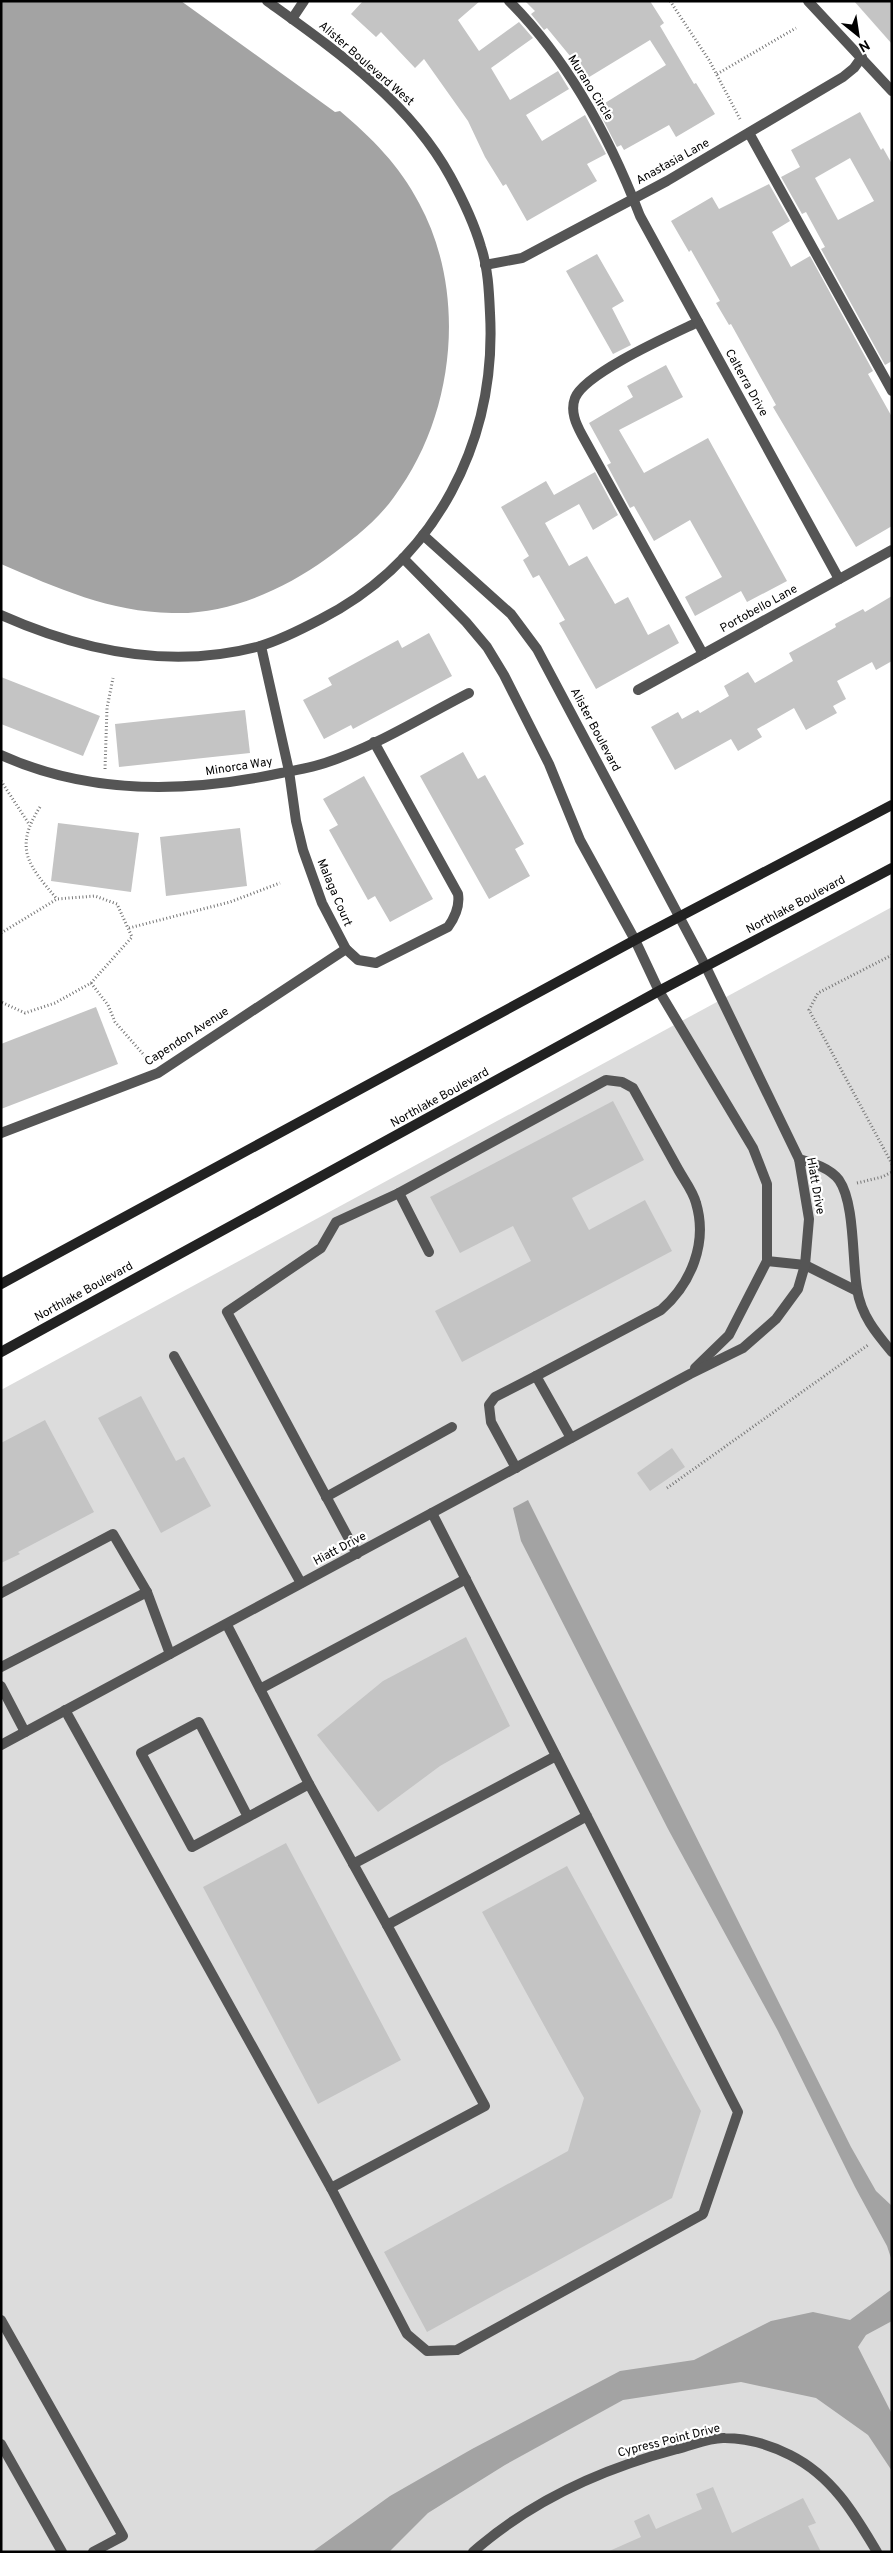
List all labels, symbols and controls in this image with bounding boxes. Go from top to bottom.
north arrow [833,10,883,60]
street label: Alister Boulevard West [315,18,417,110]
text: N [855,35,872,55]
street label: Murano Circle [563,52,617,124]
street label: Anastasia Lane [633,135,713,189]
street label: Calterra Drive [721,346,771,420]
street label: Portobello Lane [718,581,800,637]
street label: Alister Boulevard [566,685,624,775]
street label: Minorca Way [204,754,274,780]
street label: Malaga Court [313,857,355,929]
street label: Northlake Boulevard [744,872,848,938]
street label: Capendon Avenue [142,1004,232,1070]
street label: Northlake Boulevard [388,1064,492,1132]
street label: Hiatt Drive [802,1156,828,1216]
street label: Northlake Boulevard [32,1258,136,1326]
street label: Hiatt Drive [311,1528,369,1570]
street label: Cypress Point Drive [616,2420,722,2462]

